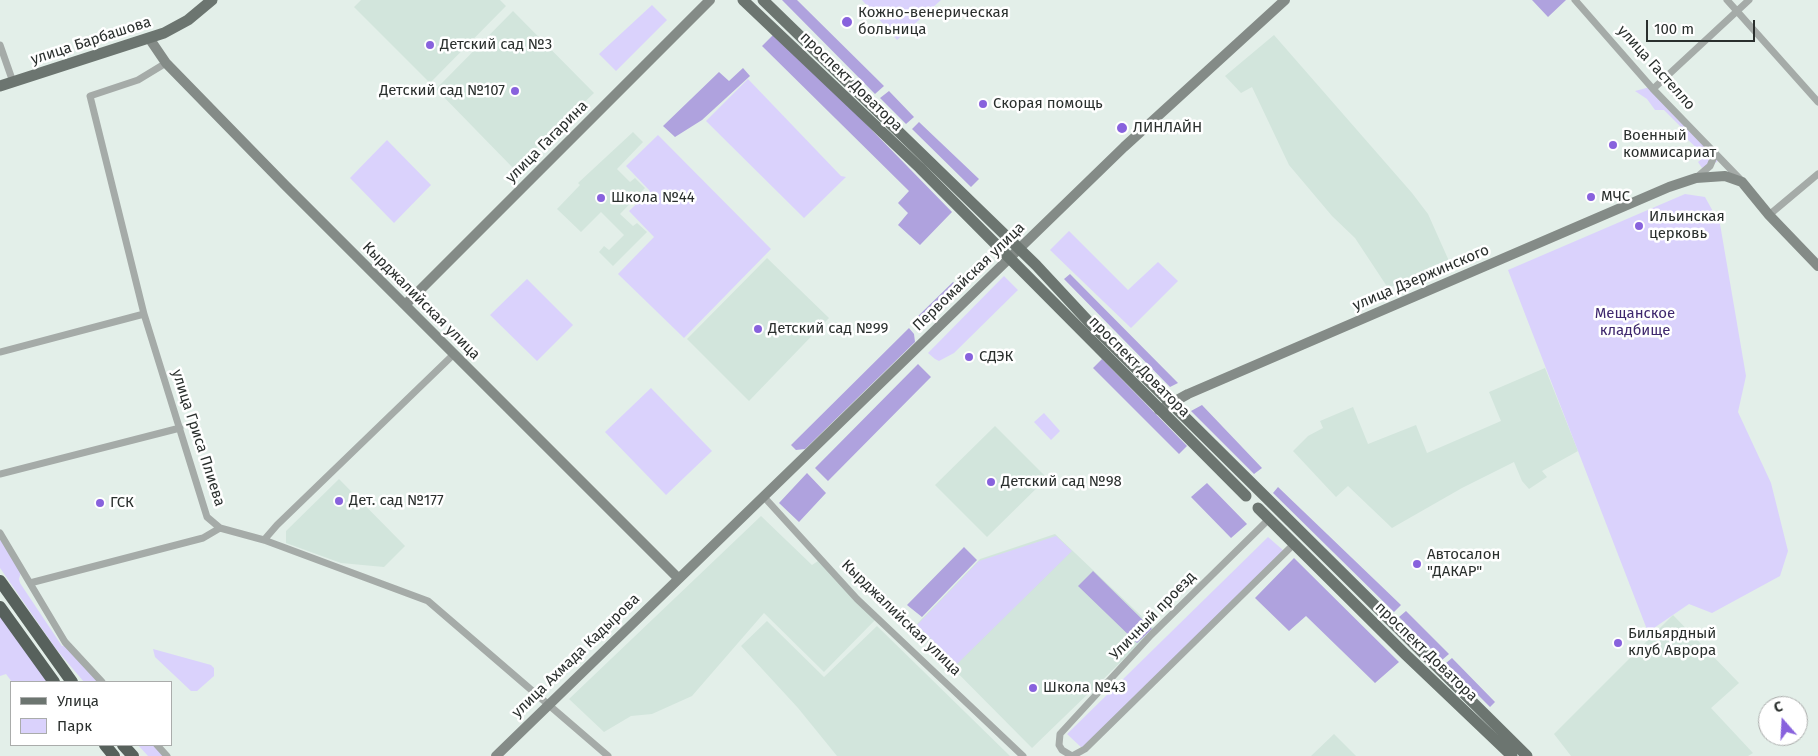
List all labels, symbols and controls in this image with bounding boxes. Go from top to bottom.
place label: Кожно-венерическая больница [858,4,1009,39]
scale bar [1648,10,1757,42]
street label: улица Барбашова [29,13,153,69]
marker: Кожно-венерическая больница [840,15,854,29]
text: 100 m [1654,20,1694,38]
street label: улица Гастелло [1613,22,1699,114]
street label: проспект Доватора [796,28,906,136]
place label: Детский сад №3 [440,36,552,54]
marker: Детский сад №3 [424,39,436,51]
place label: Детский сад №107 [379,82,505,100]
marker: Детский сад №107 [509,85,521,97]
place label: Скорая помощь [993,95,1103,113]
street label: улица Гагарина [502,97,592,187]
marker: Скорая помощь [977,98,989,110]
place label: ЛИНЛАЙН [1133,119,1202,137]
marker: ЛИНЛАЙН [1115,121,1129,135]
place label: Военный коммисариат [1623,127,1716,162]
marker: Военный коммисариат [1607,139,1619,151]
place label: МЧС [1601,188,1630,206]
place label: Школа №44 [611,189,695,207]
marker: МЧС [1585,191,1597,203]
marker: Школа №44 [595,192,607,204]
place label: Ильинская церковь [1649,208,1725,243]
street label: Первомайская улица [909,219,1029,335]
marker: Ильинская церковь [1633,220,1645,232]
street label: Кырджалийская улица [358,238,484,364]
street label: улица Дзержинского [1350,241,1492,315]
park label: Мещанское кладбище [1595,305,1675,340]
street label: проспект Доватора [1085,313,1193,421]
place label: Детский сад №99 [768,320,888,338]
marker: Детский сад №99 [752,323,764,335]
place label: СДЭК [979,348,1013,366]
marker: СДЭК [963,351,975,363]
street label: улица Гриса Плиева [167,367,229,509]
place label: Детский сад №98 [1001,473,1122,491]
marker: Детский сад №98 [985,476,997,488]
place label: Дет. сад №177 [349,492,444,510]
place label: ГСК [110,494,134,512]
marker: Дет. сад №177 [333,495,345,507]
marker: ГСК [94,497,106,509]
place label: Автосалон "ДАКАР" [1427,546,1500,581]
street label: Кырджалийская улица [837,556,965,680]
marker: Автосалон "ДАКАР" [1411,558,1423,570]
street label: Уличный проезд [1106,568,1200,664]
street label: улица Ахмада Кадырова [508,590,644,722]
street label: проспект Доватора [1371,598,1481,706]
place label: Бильярдный клуб Аврора [1628,625,1716,660]
marker: Бильярдный клуб Аврора [1612,637,1624,649]
place label: Школа №43 [1043,679,1126,697]
legend [10,681,172,746]
marker: Школа №43 [1027,682,1039,694]
text: Улица [57,692,99,710]
north arrow [1758,696,1808,746]
text: С [1772,698,1785,717]
text: Парк [57,717,92,735]

